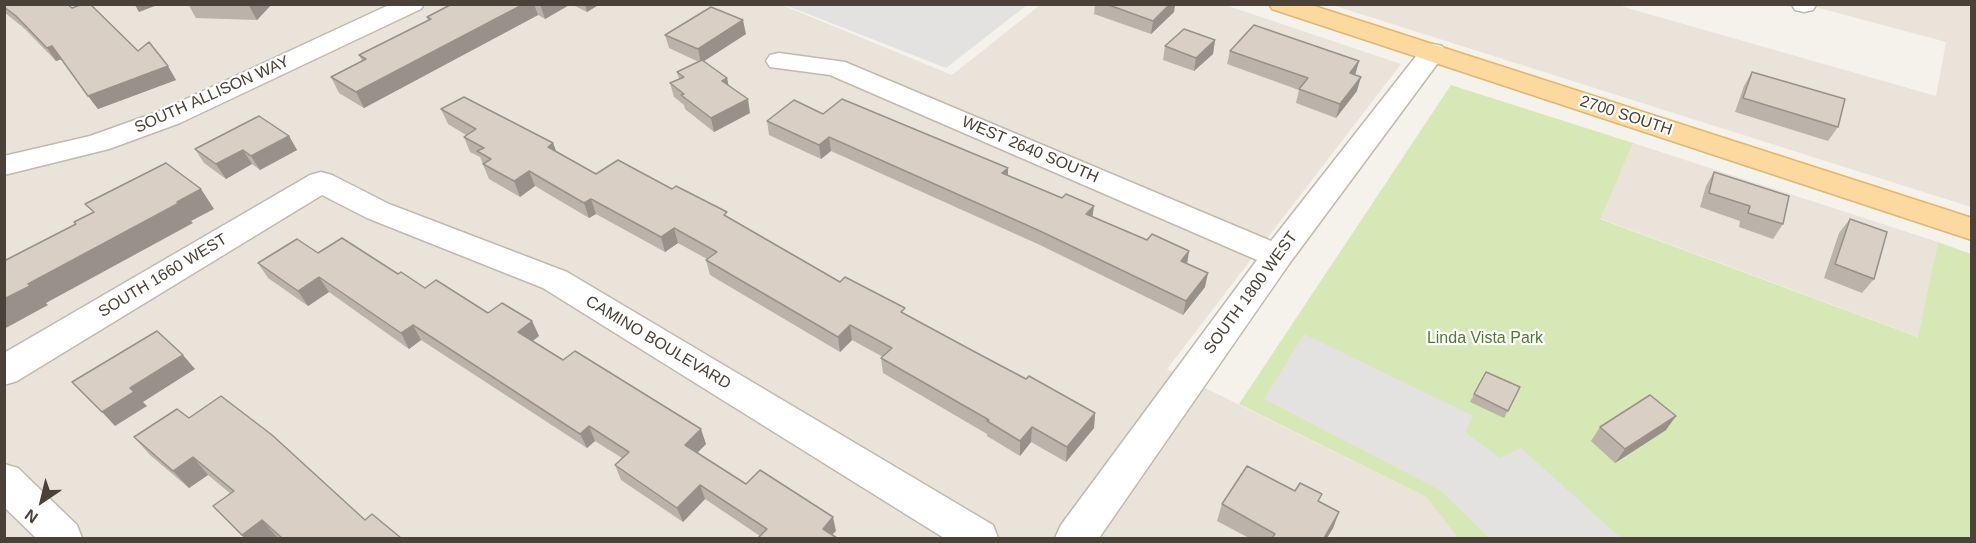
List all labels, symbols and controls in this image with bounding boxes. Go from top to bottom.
street label: SOUTH ALLISON WAY [132,52,292,138]
street label: 2700 SOUTH [1577,92,1675,140]
street label: WEST 2640 SOUTH [959,113,1101,187]
street label: SOUTH 1800 WEST [1200,228,1302,358]
street label: SOUTH 1660 WEST [95,230,231,322]
street label: CAMINO BOULEVARD [582,292,734,394]
park label: Linda Vista Park [1427,329,1543,349]
north arrow [12,471,72,531]
text: N [22,506,41,526]

